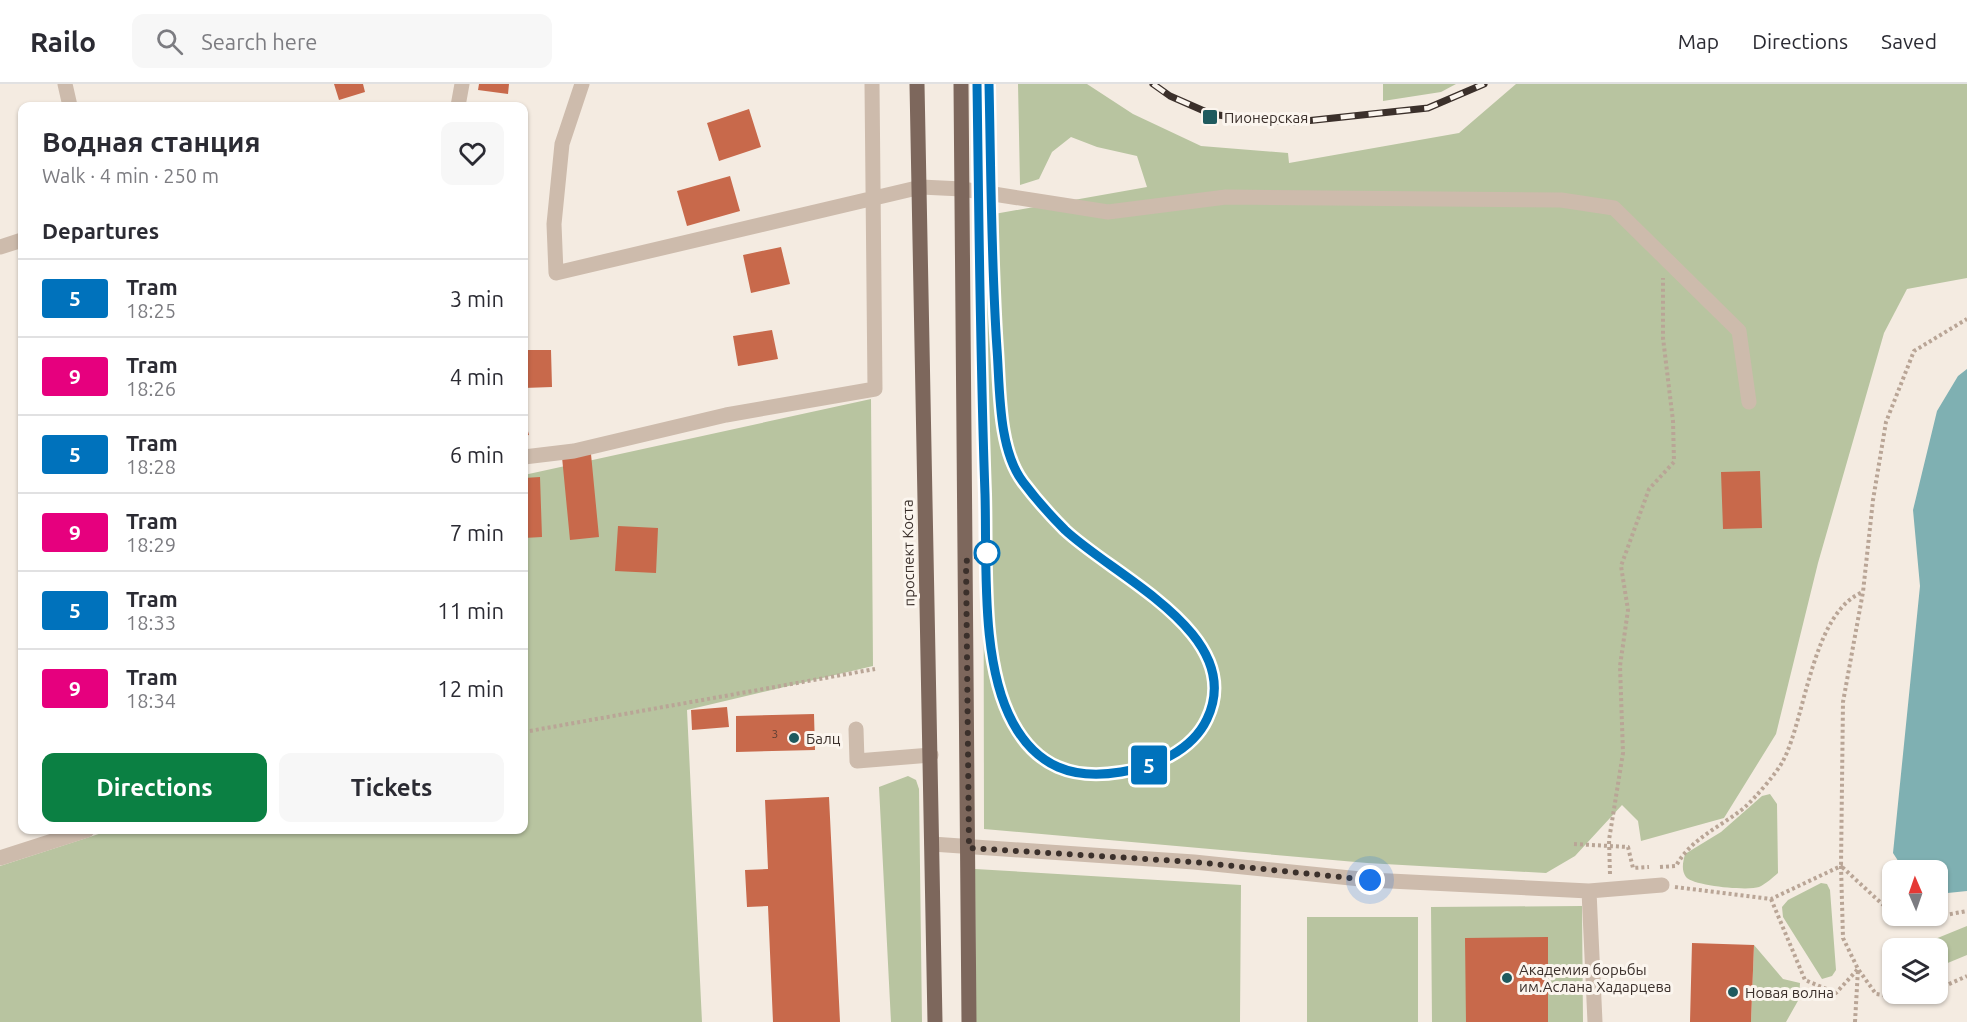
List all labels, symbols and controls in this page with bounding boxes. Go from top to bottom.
search box [132,14,552,68]
icon: search [153,25,186,58]
text: Railo [30,26,96,57]
text: Search here [201,29,317,54]
text: Map [1678,29,1719,53]
text: Directions [1752,29,1848,53]
text: Saved [1881,29,1937,53]
marker: Пионерская [1201,108,1219,126]
place label: Пионерская [1224,109,1308,126]
button: heart [441,122,504,185]
text: Водная станция [42,126,260,157]
text: Walk · 4 min · 250 m [42,164,219,187]
text: Departures [42,218,159,243]
text: Tram [126,274,178,299]
text: 5 [69,286,81,310]
text: 3 min [450,286,504,311]
text: 18:25 [126,299,176,322]
text: Tram [126,352,178,377]
text: 9 [69,364,81,388]
text: 4 min [450,364,504,389]
text: 18:26 [126,377,176,400]
text: Tram [126,430,178,455]
text: 5 [69,442,81,466]
text: 6 min [450,442,504,467]
text: 18:28 [126,455,176,478]
street label: проспект Коста [899,499,917,607]
text: Tram [126,508,178,533]
text: 9 [69,520,81,544]
text: 7 min [450,520,504,545]
text: 18:29 [126,533,176,556]
unlabelled marker [974,540,1000,566]
text: Tram [126,586,178,611]
text: 5 [69,598,81,622]
text: 11 min [437,598,504,623]
text: 18:33 [126,611,176,634]
text: Tram [126,664,178,689]
text: 9 [69,676,81,700]
text: 12 min [437,676,504,701]
text: 18:34 [126,689,176,712]
house number: 3 [772,727,778,740]
place label: Балц [806,730,841,747]
marker: Балц [787,731,801,745]
line badge: 5 [1130,746,1168,784]
button: Directions [42,753,267,822]
button: Tickets [279,753,504,822]
text: 5 [1143,753,1155,777]
north arrow [1882,860,1948,926]
map controls [1882,860,1948,1004]
your location [1355,865,1385,895]
button: layers [1882,938,1948,1004]
place label: Академия борьбы им.Аслана Хадарцева [1519,961,1671,995]
marker: Академия борьбы им.Аслана Хадарцева [1500,971,1514,985]
place label: Новая волна [1745,984,1834,1001]
marker: Новая волна [1726,985,1740,999]

